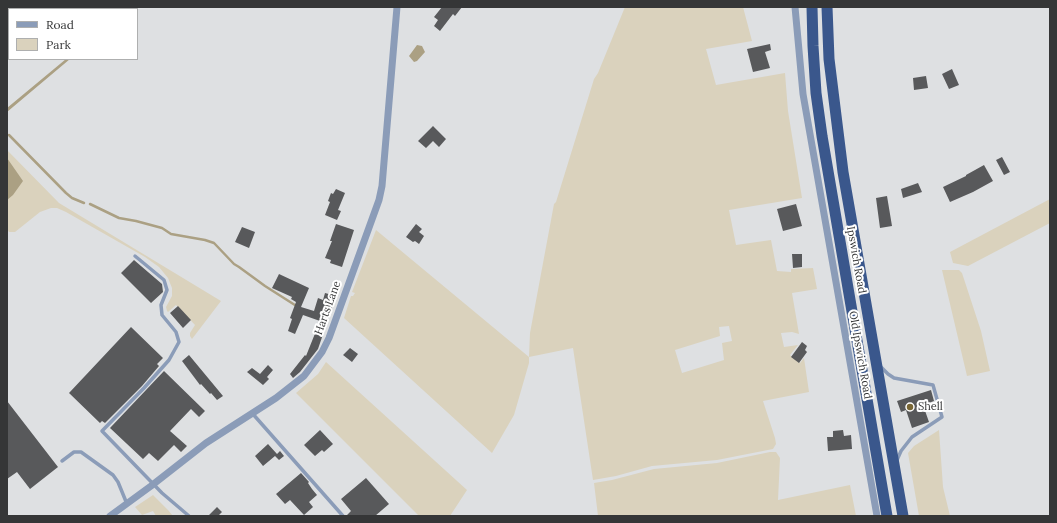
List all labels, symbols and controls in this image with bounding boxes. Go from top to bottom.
legend [8,8,138,60]
text: Road [46,17,74,32]
text: Park [46,37,71,52]
street label: Ipswich Road [844,225,868,295]
street label: Harts Lane [312,279,344,337]
street label: Old Ipswich Road [846,310,874,400]
place label: Shell [918,400,943,414]
marker: Shell [905,402,915,412]

